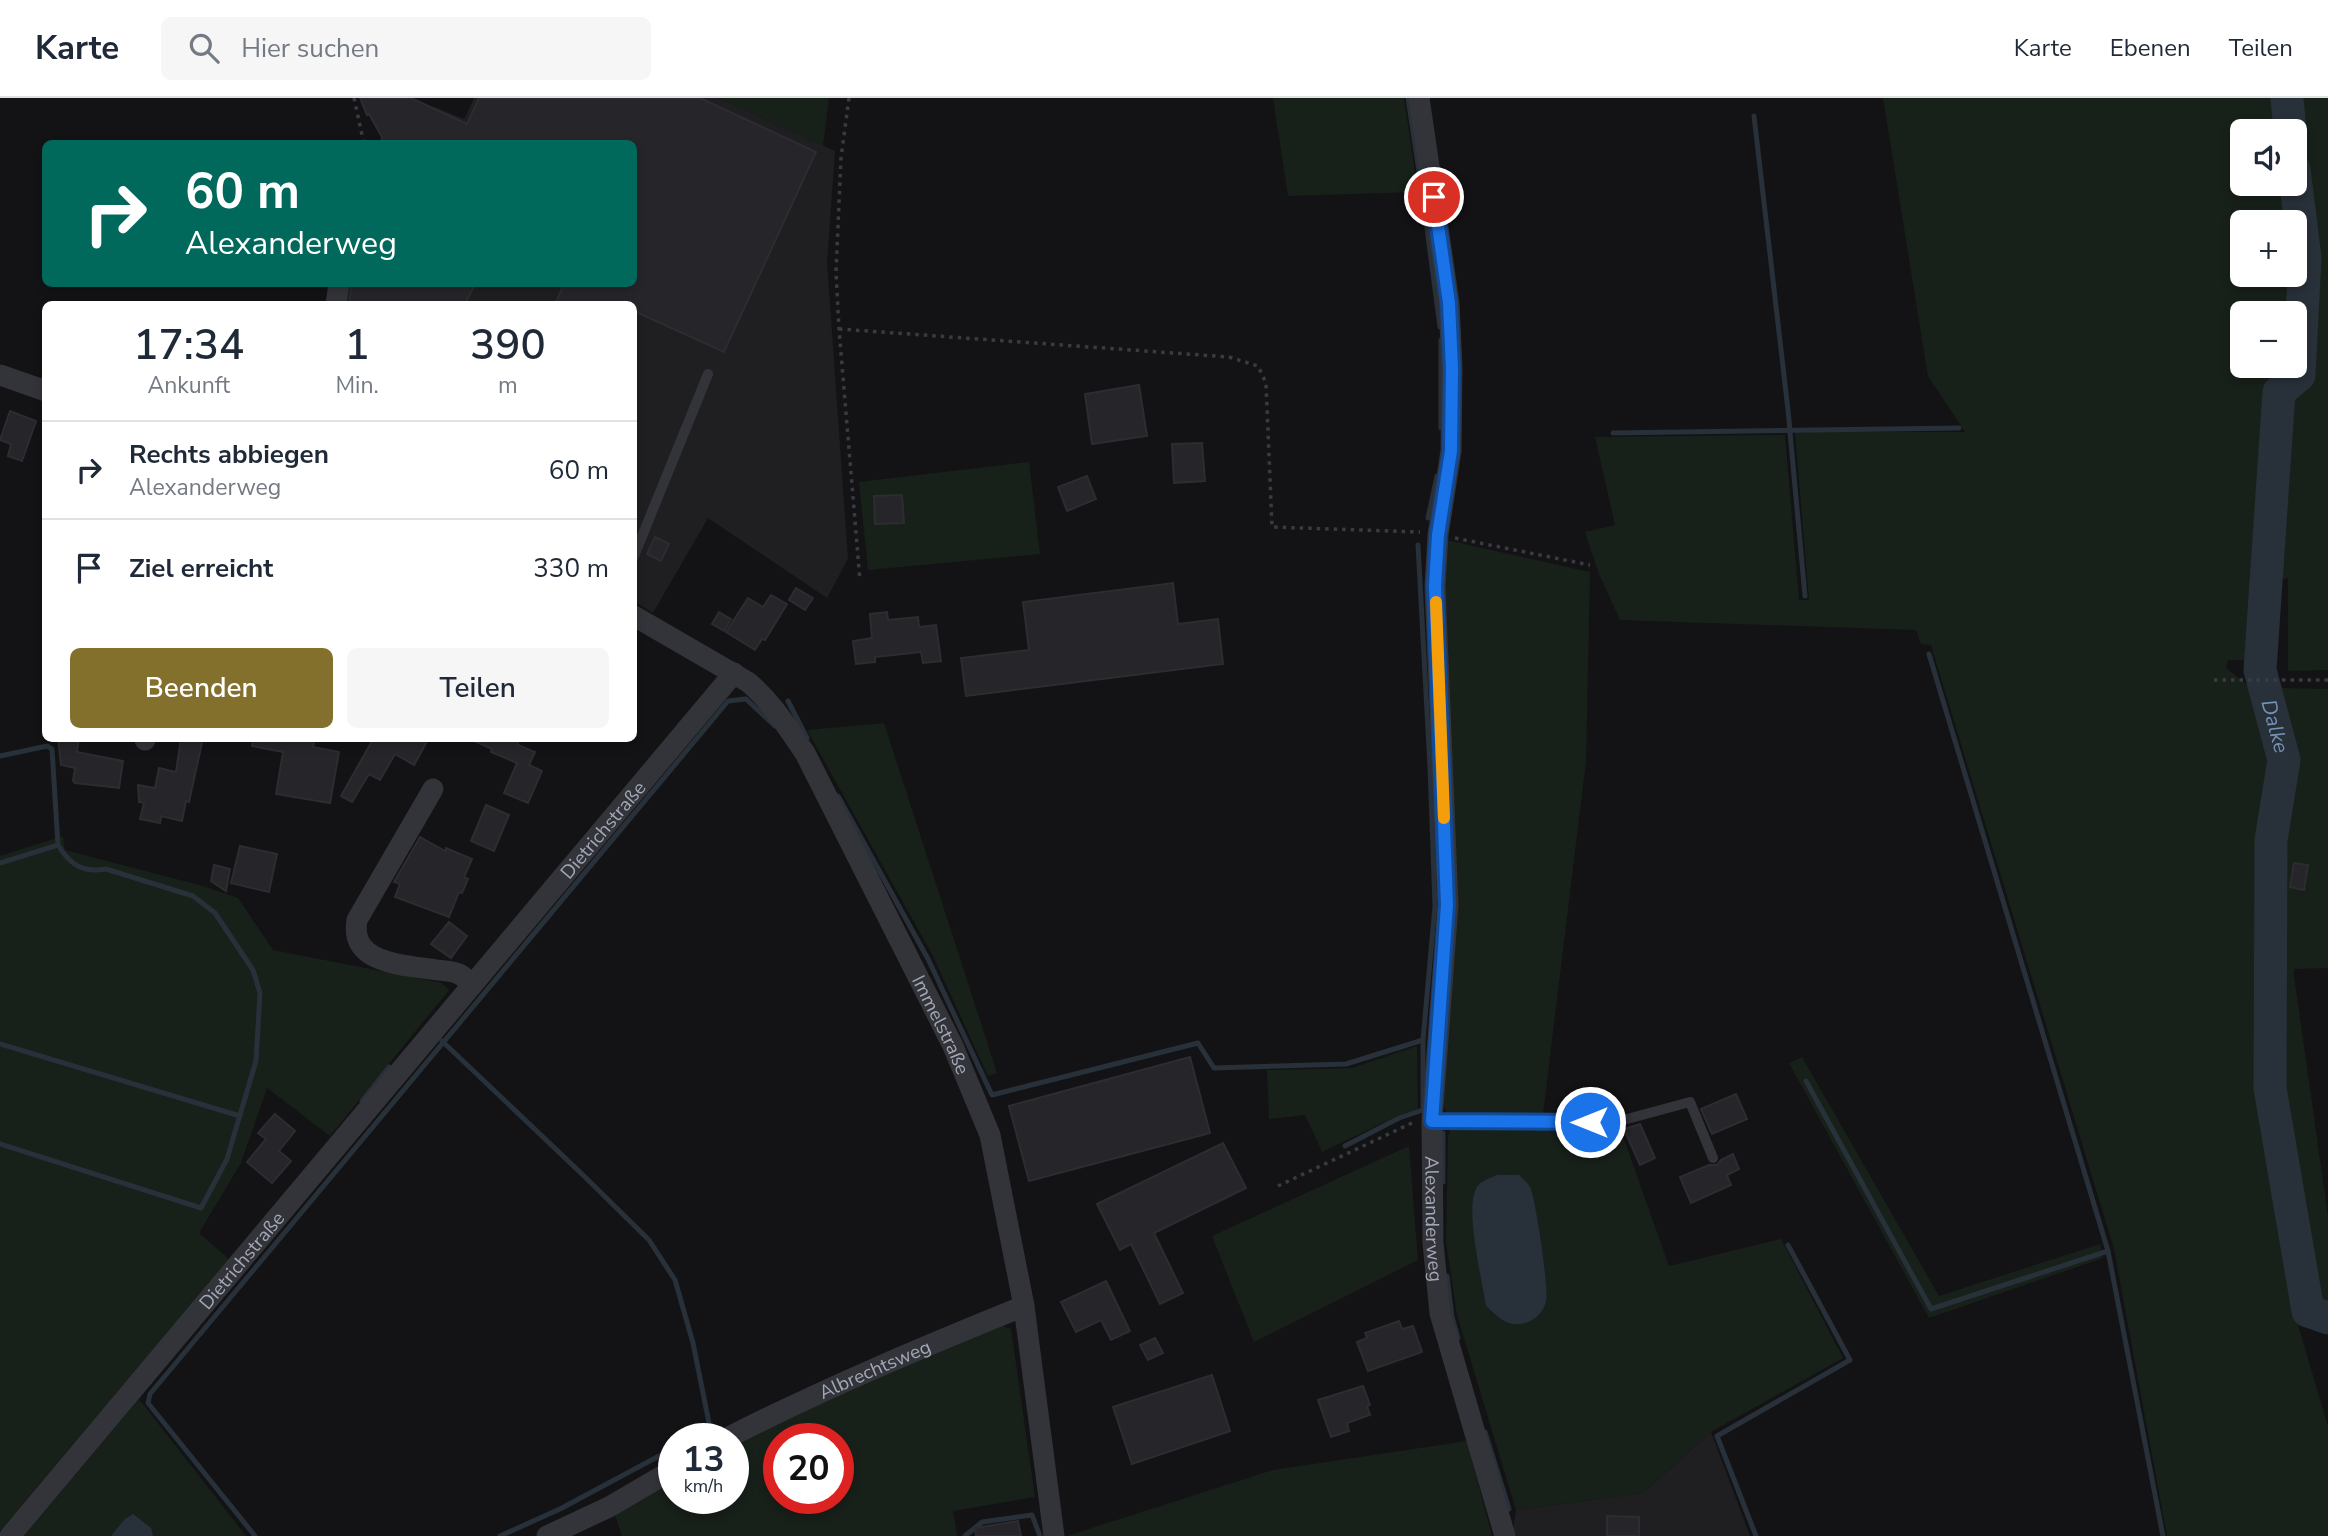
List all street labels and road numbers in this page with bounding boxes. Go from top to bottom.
street label: Dietrichstraße [555,776,652,885]
street label: Immelstraße [905,971,975,1078]
street label: Alexanderweg [1418,1156,1449,1283]
street label: Dietrichstraße [193,1206,291,1315]
street label: Albrechtsweg [815,1334,935,1406]

